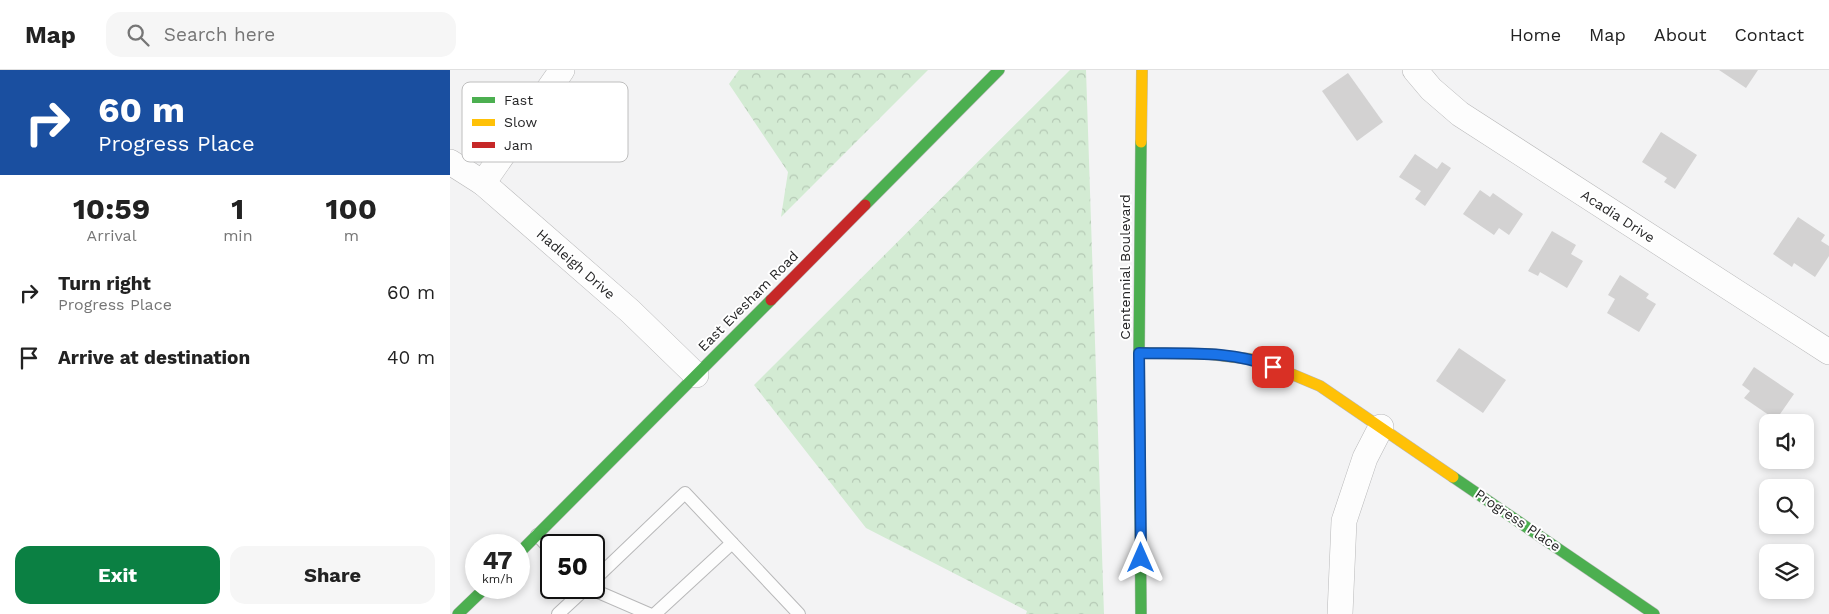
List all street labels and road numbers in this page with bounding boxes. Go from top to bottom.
street label: Acadia Drive [1578,186,1658,246]
street label: Centennial Boulevard [1117,194,1133,340]
street label: Hadleigh Drive [534,226,618,302]
street label: East Evesham Road [695,248,801,354]
street label: Progress Place [1472,486,1564,554]

